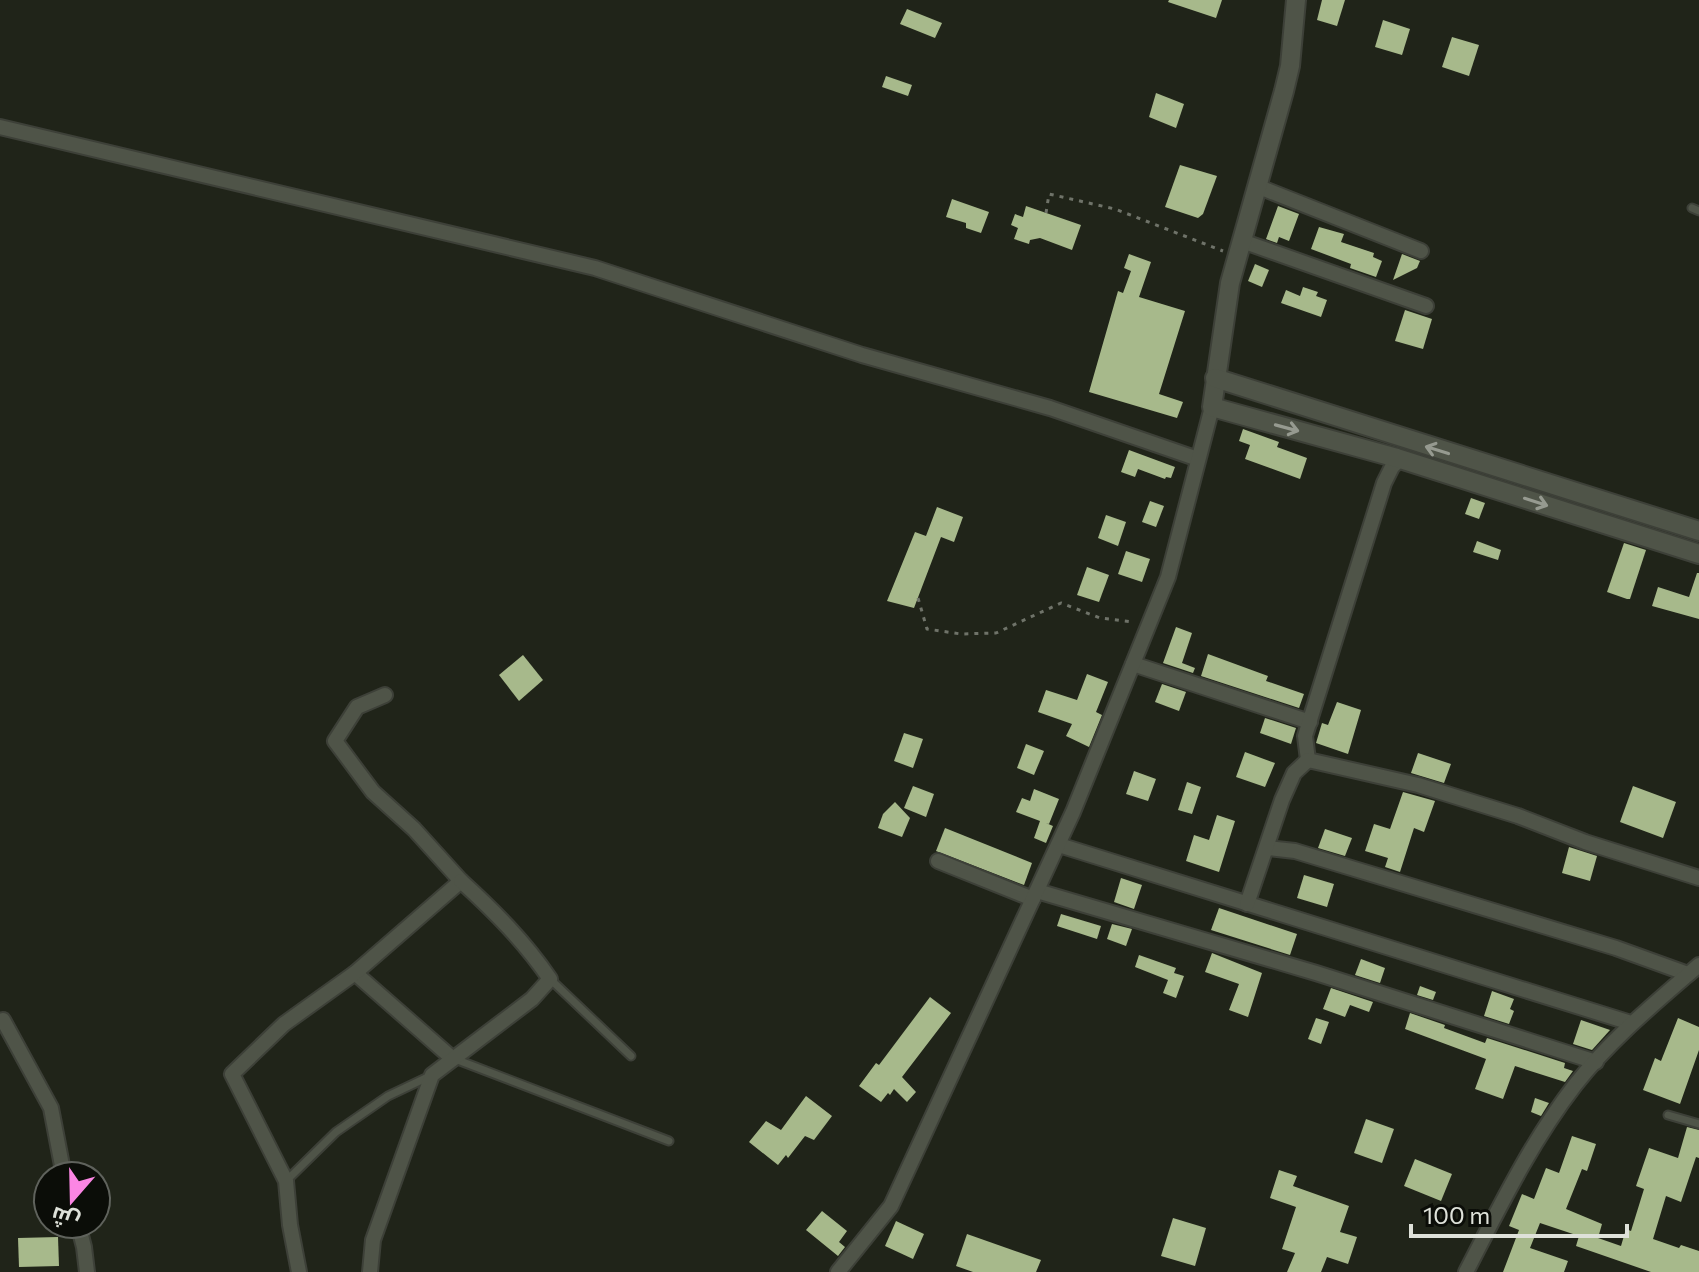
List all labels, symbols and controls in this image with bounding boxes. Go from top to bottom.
one-way arrow [1273,421,1299,436]
one-way arrow [1425,442,1451,457]
one-way arrow [1523,496,1548,510]
north arrow [32,1160,112,1240]
scale bar [1411,1188,1627,1238]
text: 100 m [1423,1200,1490,1229]
text: ش [47,1201,83,1237]

